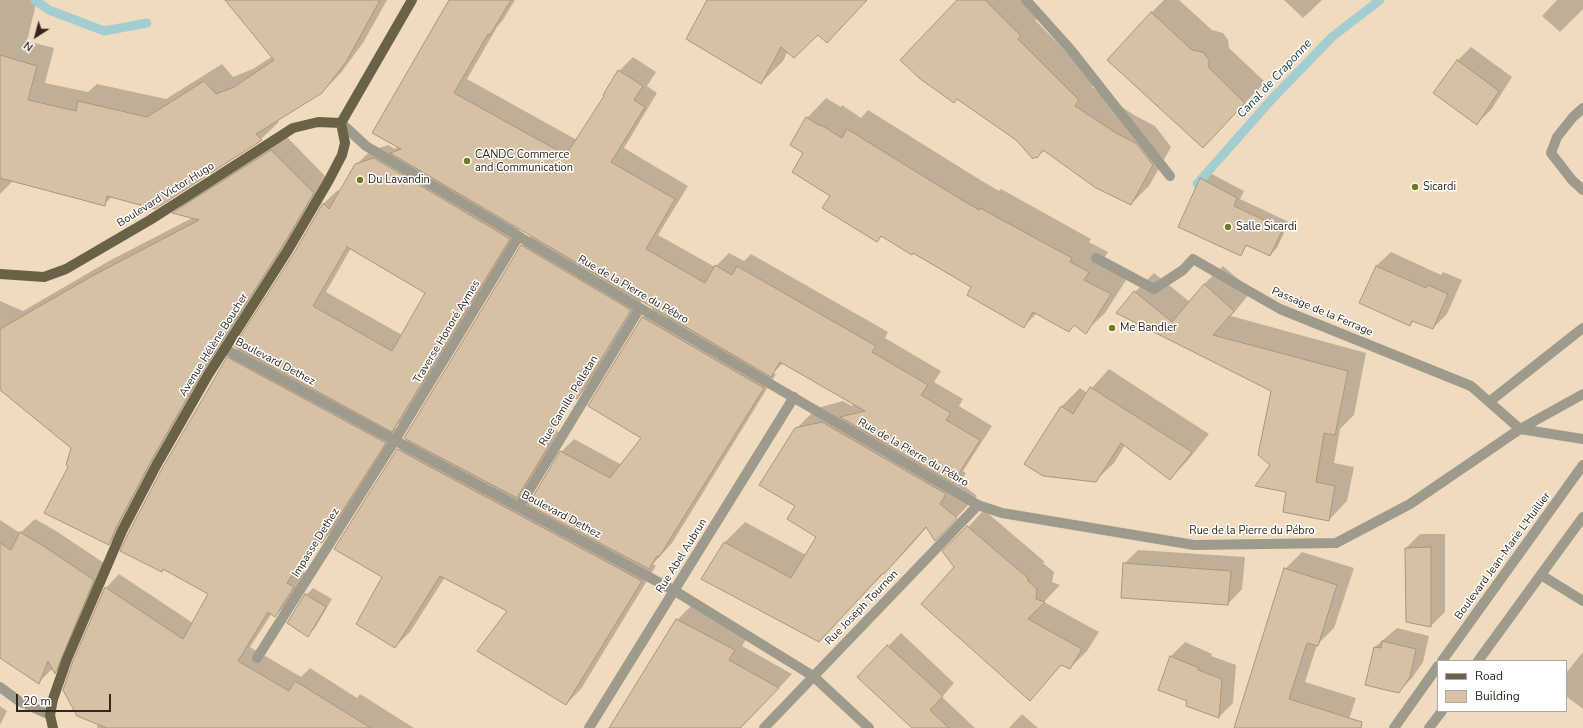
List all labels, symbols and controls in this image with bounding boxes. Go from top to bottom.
north arrow [16,16,56,56]
water label: Canal de Craponne [1235,36,1315,122]
text: N [21,38,36,55]
place label: CANDC Commerce and Communication [475,148,573,174]
marker: CANDC Commerce and Communication [462,156,472,166]
street label: Boulevard Victor Hugo [115,160,217,230]
place label: Du Lavandin [368,173,430,187]
marker: Du Lavandin [355,175,365,185]
place label: Sicardi [1423,180,1456,194]
marker: Sicardi [1410,182,1420,192]
place label: Salle Sicardi [1236,220,1297,234]
marker: Salle Sicardi [1223,222,1233,232]
street label: Rue de la Pierre du Pébro [575,253,691,327]
street label: Traverse Honoré Aymes [411,278,483,386]
street label: Passage de la Ferrage [1269,285,1375,339]
street label: Avenue Hélène Boucher [177,291,251,399]
place label: Me Bandler [1120,321,1177,335]
marker: Me Bandler [1107,323,1117,333]
street label: Boulevard Dethez [233,335,317,389]
street label: Rue Camille Pelletan [537,353,601,449]
street label: Rue de la Pierre du Pébro [855,416,971,490]
street label: Boulevard Dethez [519,488,603,542]
street label: Boulevard Jean-Marie L'Huillier [1452,490,1554,622]
street label: Impasse Dethez [290,506,342,580]
street label: Rue Abel Aubrun [654,516,710,596]
street label: Rue de la Pierre du Pébro [1189,524,1315,538]
street label: Rue Joseph Tournon [823,568,901,648]
legend [1437,660,1567,712]
text: Road [1475,668,1503,684]
scale bar [18,686,113,712]
text: Building [1475,688,1520,704]
text: 20 m [23,693,51,709]

